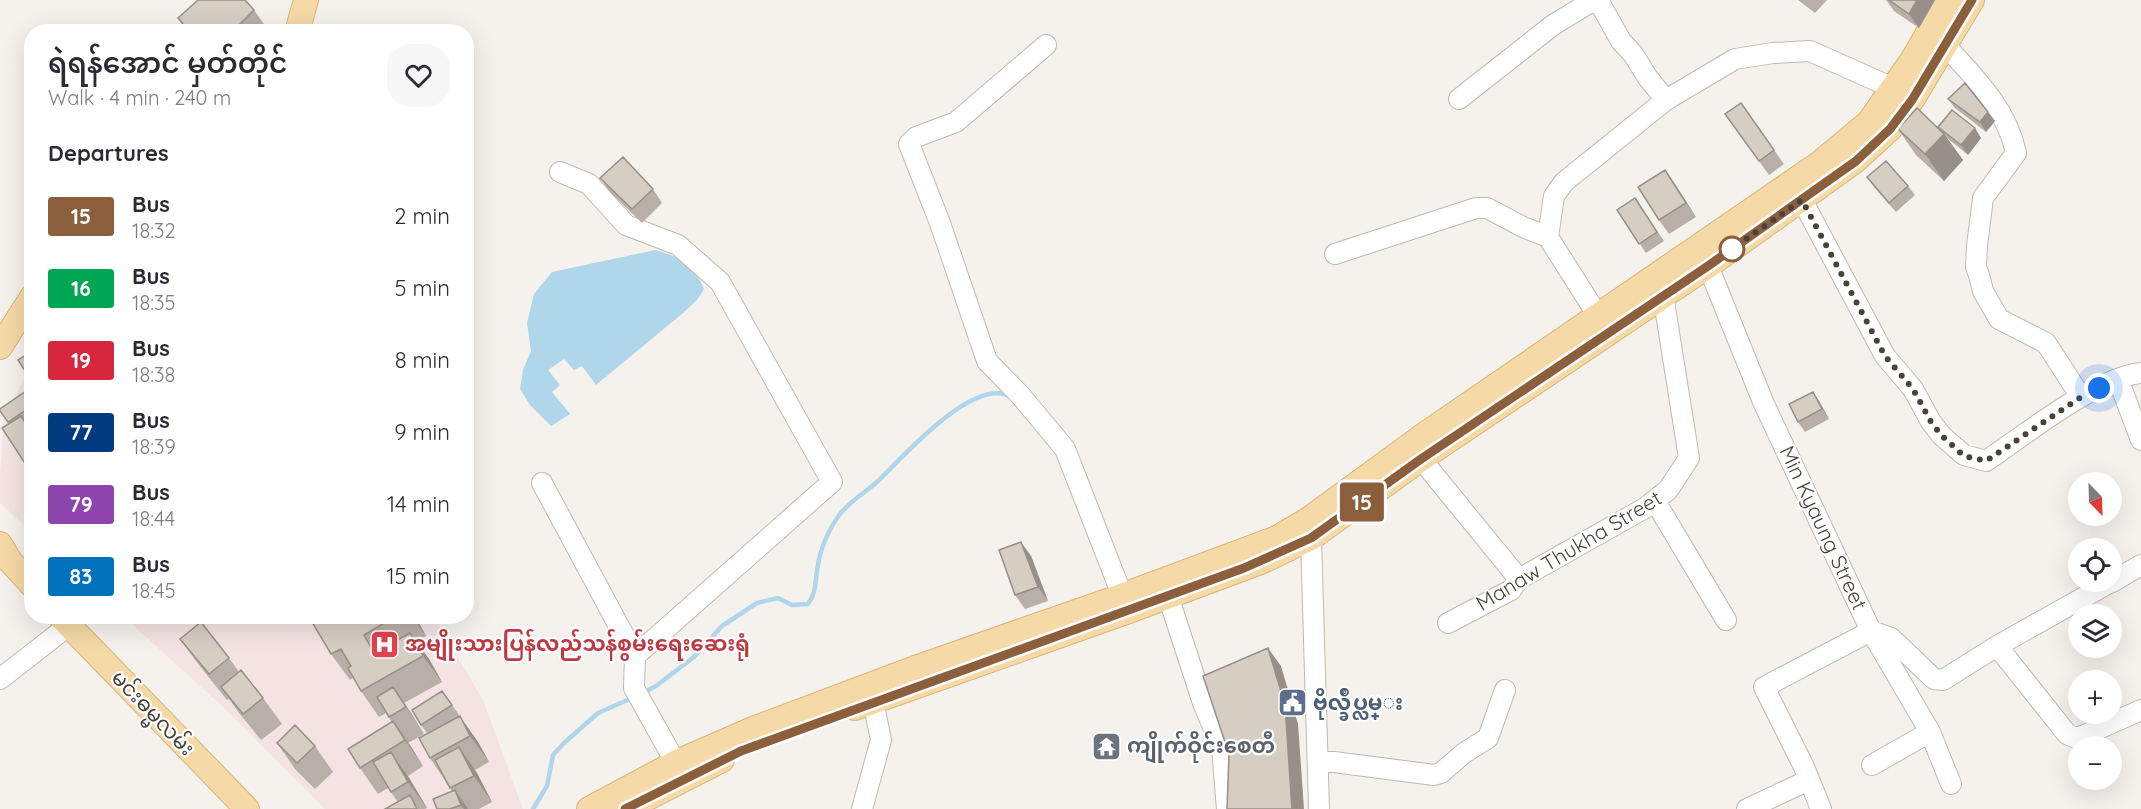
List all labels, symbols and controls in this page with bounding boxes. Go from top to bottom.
button: heart [387,44,450,107]
text: ရဲရန်အောင် မှတ်တိုင် [48,45,287,80]
text: Walk · 4 min · 240 m [48,85,231,110]
text: Departures [48,139,169,167]
text: Bus [132,190,170,218]
text: 2 min [394,202,450,230]
text: 15 [71,203,91,229]
text: 18:32 [132,218,176,243]
unlabelled marker [1719,236,1745,262]
text: Bus [132,262,170,290]
text: 5 min [395,274,450,302]
text: 16 [71,275,91,301]
text: 18:35 [132,290,175,315]
text: Bus [132,334,170,362]
text: 8 min [395,346,450,374]
text: 19 [71,347,91,373]
text: 18:38 [132,362,175,387]
your location [2084,373,2114,403]
text: Bus [132,406,170,434]
text: 9 min [394,418,450,446]
text: 77 [69,419,93,445]
text: 18:39 [132,434,176,459]
street label: Min Kyaung Street [1774,441,1873,614]
north arrow [2068,472,2122,526]
map controls [2068,472,2122,790]
text: Bus [132,478,170,506]
line badge: 15 [1335,482,1389,522]
street label: Manaw Thukha Street [1471,484,1666,616]
text: 15 [1352,489,1372,515]
text: 14 min [387,490,450,518]
text: 79 [69,491,93,517]
text: 18:44 [132,506,175,531]
button: locate [2068,538,2122,592]
text: Bus [132,550,170,578]
text: 15 min [386,562,450,590]
text: 83 [70,563,92,589]
text: 18:45 [132,578,176,603]
button: layers [2068,604,2122,658]
hospital icon: အမျိုးသားပြန်လည်သန်စွမ်းရေးဆေးရုံ [368,628,400,660]
place label: အမျိုးသားပြန်လည်သန်စွမ်းရေးဆေးရုံ [405,628,750,662]
street label: မင်းဓမ္မလမ်း [103,663,202,764]
button: + [2068,670,2122,724]
public building icon: ဗိုလ္ခ်ဳပ္လမ္း [1276,687,1308,719]
place label: ဗိုလ္ခ်ဳပ္လမ္း [1313,687,1403,721]
temple icon: ကျိုက်ဝိုင်းစေတီ [1090,730,1122,762]
place label: ကျိုက်ဝိုင်းစေတီ [1127,730,1275,764]
button: − [2068,736,2122,790]

